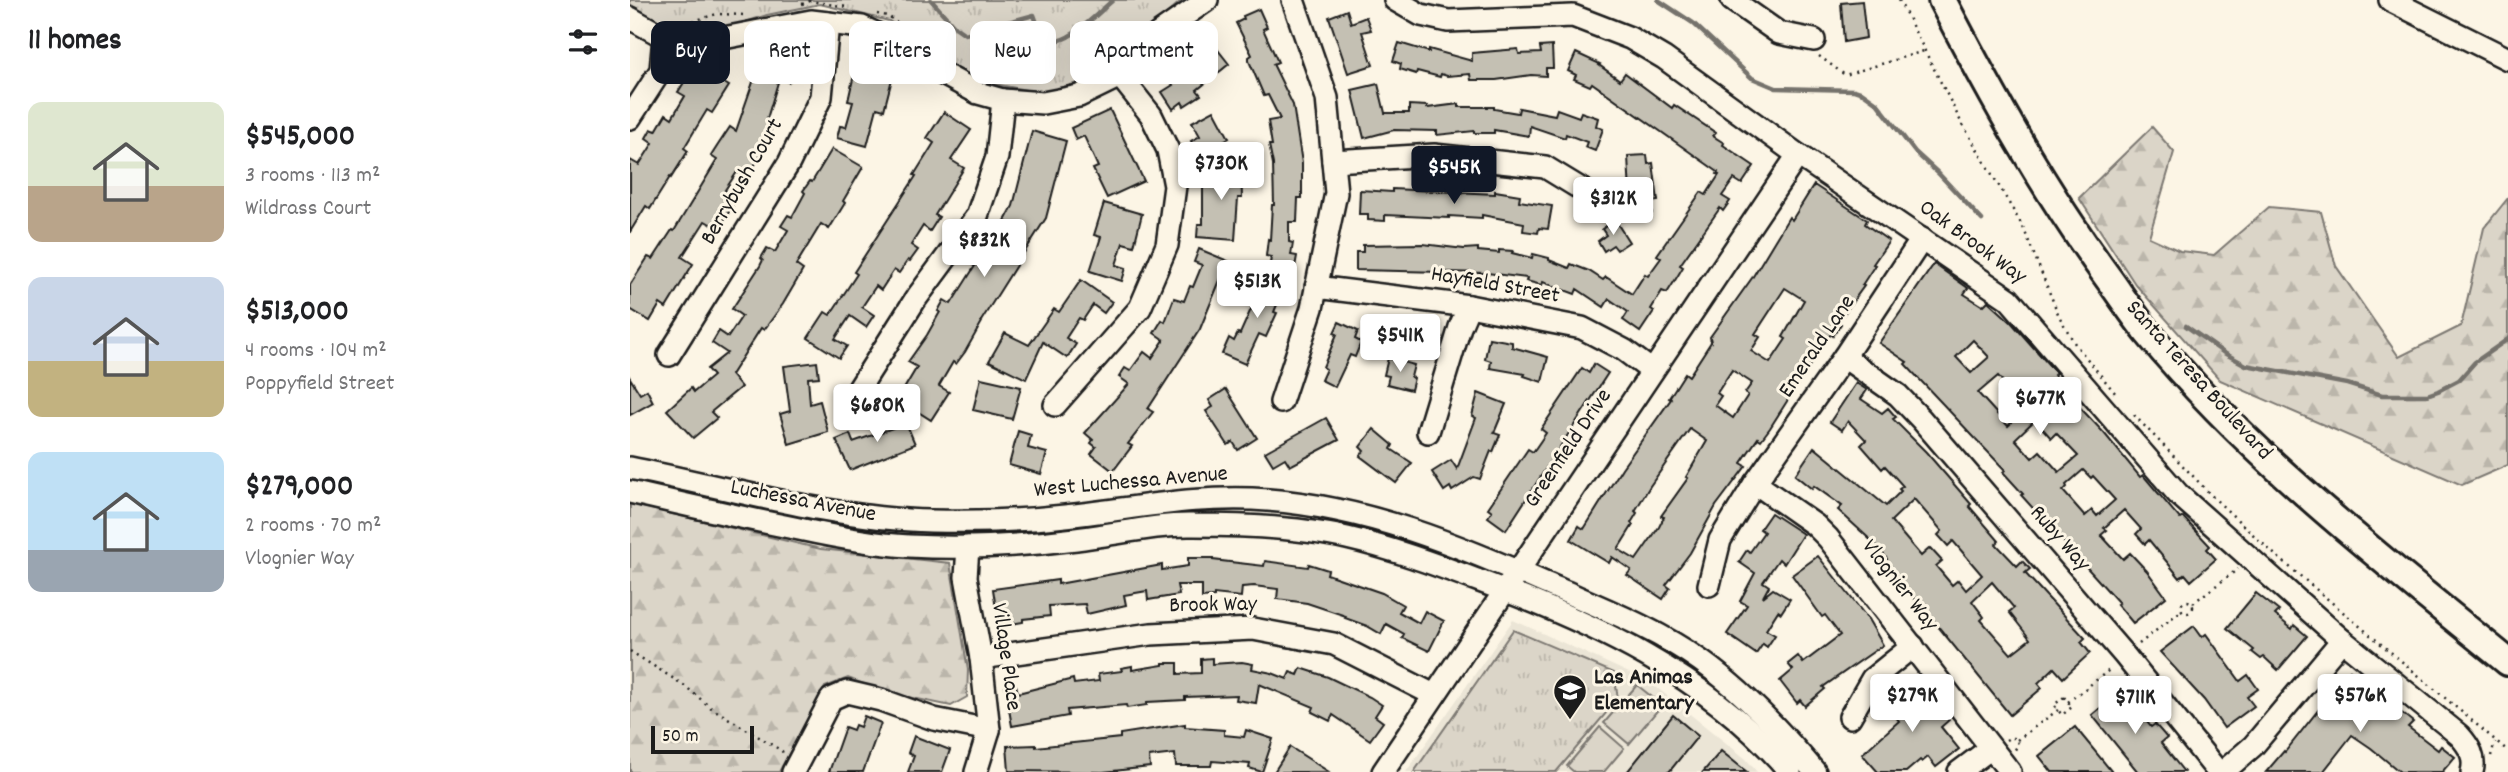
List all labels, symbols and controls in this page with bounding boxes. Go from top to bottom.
text: 11 homes [28,21,122,64]
chip: Buy [651,21,730,84]
chip: Rent [744,21,835,84]
chip: Filters [849,21,956,84]
chip: New [970,21,1056,84]
chip: Apartment [1070,21,1218,84]
icon: filters [564,23,602,61]
street label: Berrybush Court [693,113,793,251]
text: $545,000 [245,117,355,160]
icon: home [84,130,168,214]
pin: $730K [1172,142,1270,202]
pin: $545K [1405,146,1503,206]
text: $730K [1194,148,1248,181]
text: $545K [1427,152,1481,185]
text: 3 rooms · 113 m² [245,160,381,193]
pin: $312K [1564,177,1662,237]
text: $312K [1589,183,1637,216]
street label: Oak Brook Way [1911,192,2033,294]
text: Wildrass Court [245,193,371,226]
pin: $832K [935,219,1033,279]
text: $832K [958,225,1010,258]
street label: Hayfield Street [1428,258,1562,314]
pin: $513K [1208,260,1306,320]
text: $513K [1233,266,1281,299]
street label: Emerald Lane [1771,289,1865,405]
text: $513,000 [245,292,349,335]
street label: Santa Teresa Boulevard [2117,293,2279,469]
icon: home [84,305,168,389]
pin: $541K [1351,314,1449,374]
text: $541K [1376,320,1424,353]
text: 4 rooms · 104 m² [245,335,387,368]
text: Poppyfield Street [245,368,394,401]
pin: $677K [1991,378,2089,437]
street label: Greenfield Drive [1517,383,1621,515]
text: $677K [2014,383,2066,416]
pin: $680K [828,384,926,444]
text: $680K [849,390,905,423]
street label: West Luchessa Avenue [1033,458,1229,508]
text: $279,000 [245,467,353,510]
street label: Luchessa Avenue [727,472,879,532]
icon: home [84,480,168,564]
street label: Ruby Way [2021,498,2098,580]
text: 2 rooms · 70 m² [245,510,381,543]
street label: Vlognier Way [1852,533,1946,640]
text: Vlognier Way [245,543,354,576]
street label: Brook Way [1169,589,1258,623]
street label: Village Place [981,601,1029,713]
place label: Las Animas Elementary [1594,662,1695,721]
school or university icon: Las Animas Elementary [1551,672,1589,721]
pin: $279K [1863,674,1961,734]
pin: $576K [2311,674,2409,734]
pin: $711K [2086,676,2184,736]
text: $279K [1886,680,1938,713]
text: $576K [2333,680,2387,713]
text: $711K [2114,682,2156,715]
scale bar [651,723,754,755]
text: 50 m [662,724,699,751]

